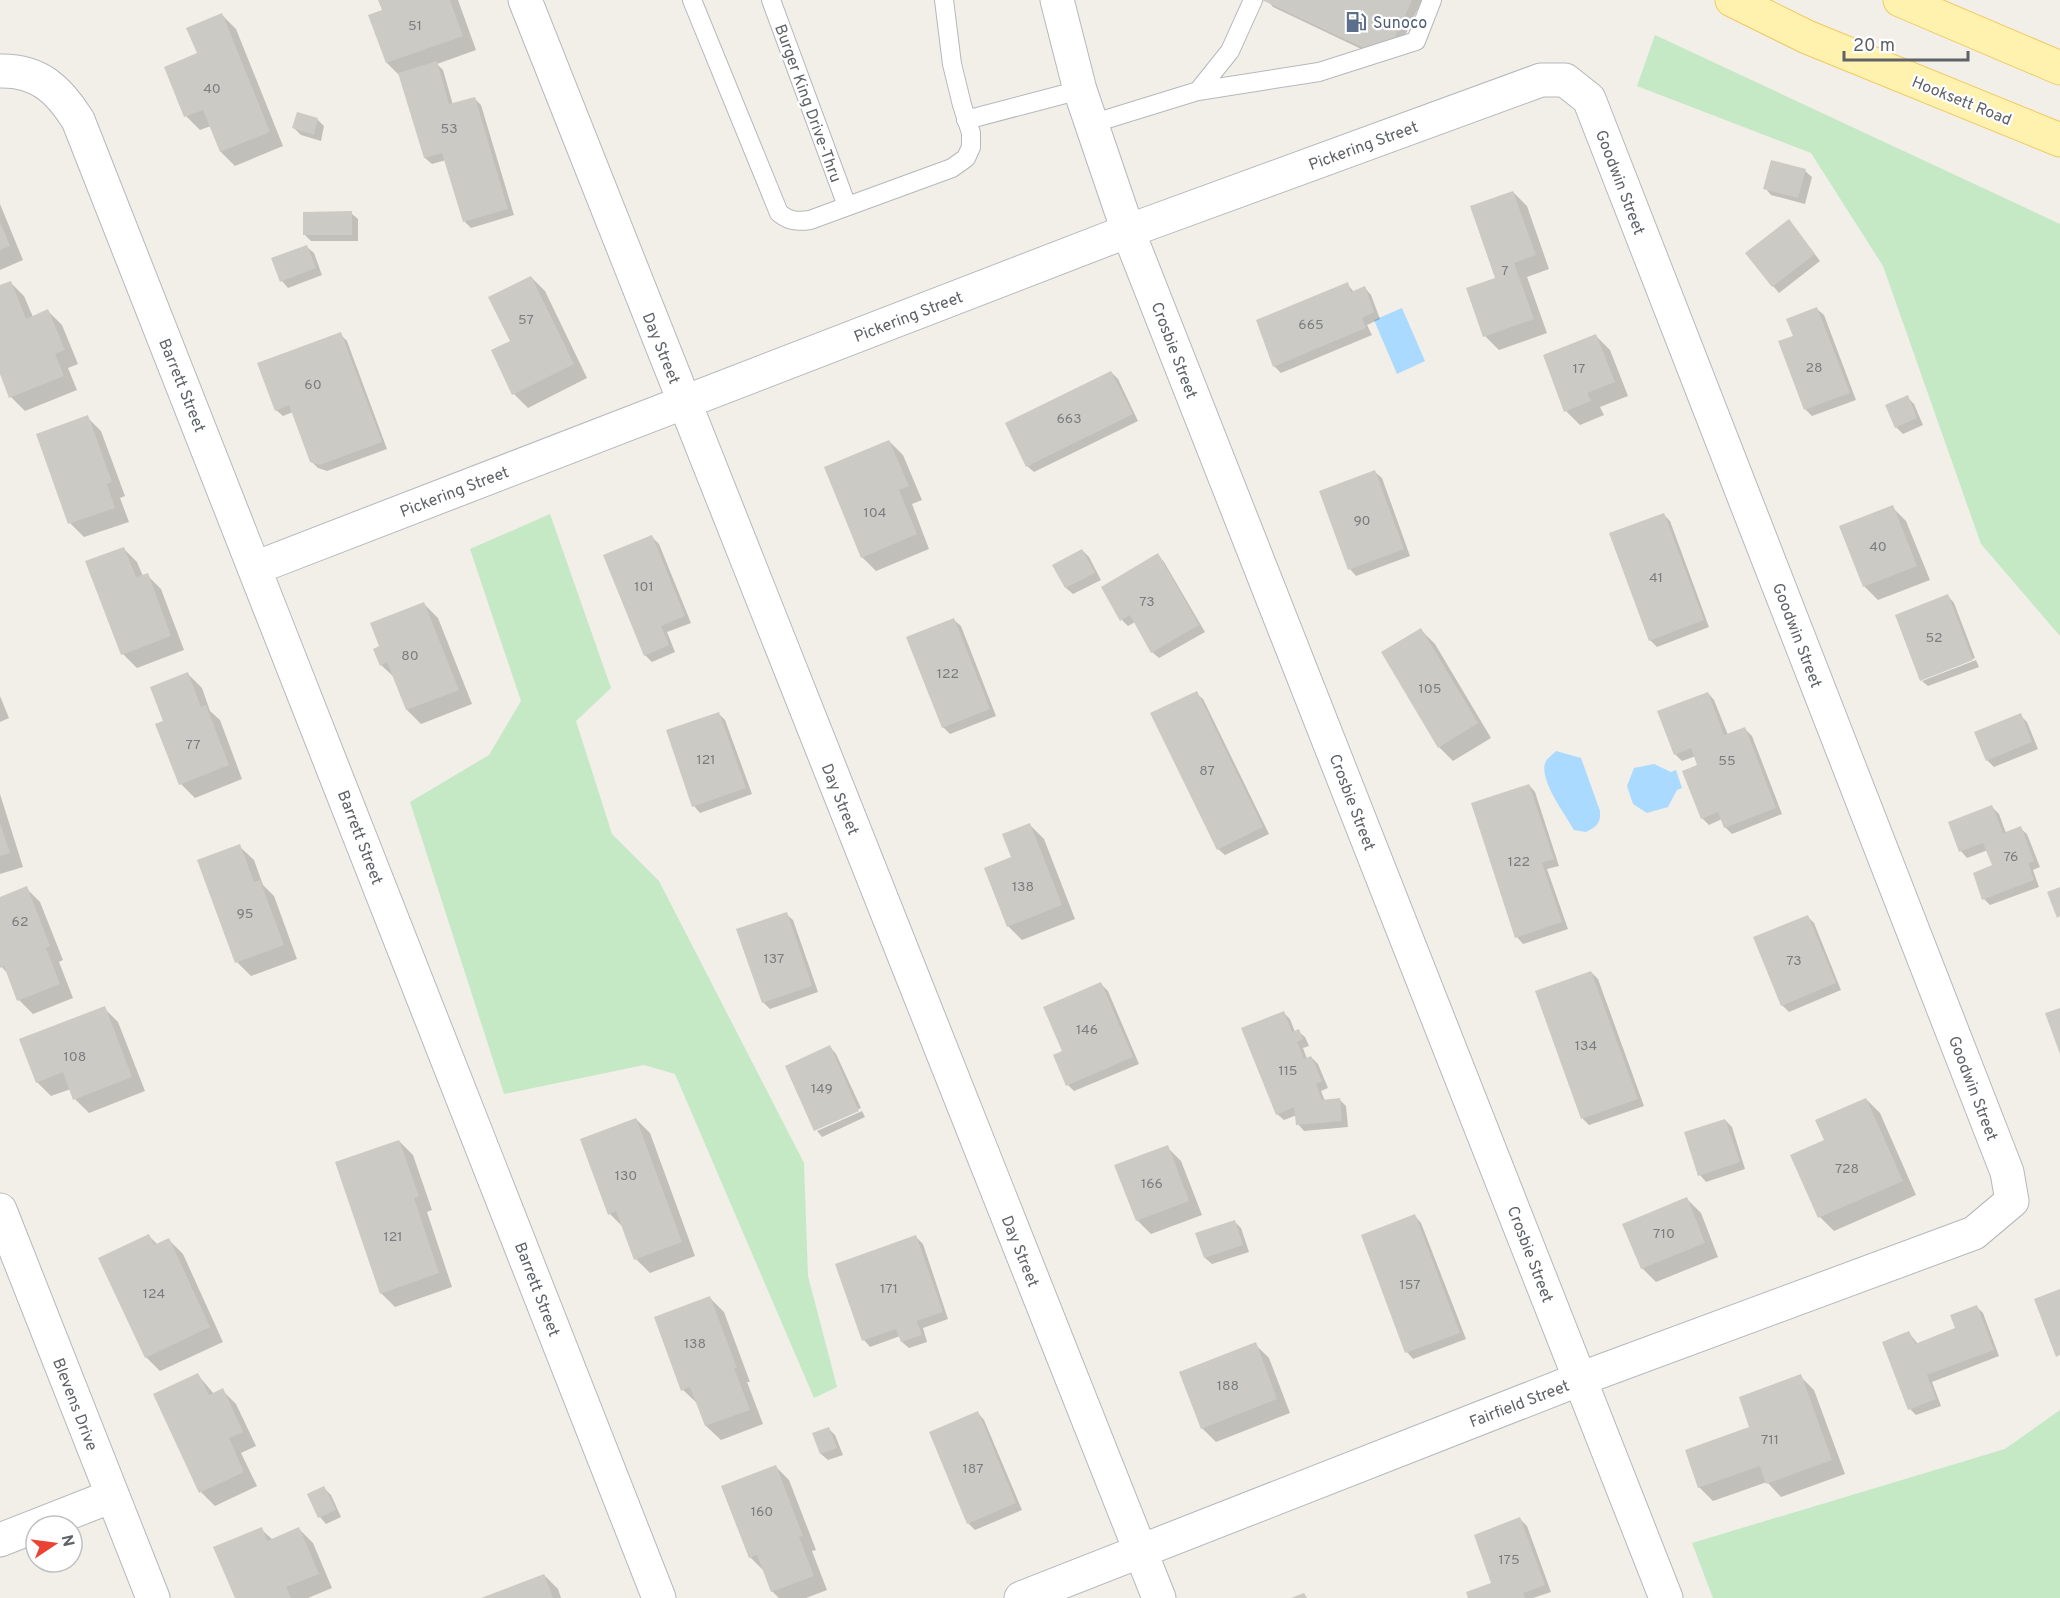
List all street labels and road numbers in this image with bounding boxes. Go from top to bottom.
street label: Burger King Drive-Thru [769,22,845,186]
street label: Hooksett Road [1908,73,2014,131]
street label: Pickering Street [1306,118,1421,176]
street label: Goodwin Street [1590,127,1648,238]
street label: Pickering Street [851,288,966,348]
street label: Crosbie Street [1146,300,1201,402]
street label: Day Street [637,310,684,387]
street label: Barrett Street [153,336,209,436]
street label: Pickering Street [397,463,512,523]
street label: Goodwin Street [1767,580,1825,691]
street label: Crosbie Street [1324,752,1379,854]
street label: Day Street [816,761,863,838]
street label: Barrett Street [332,788,386,888]
street label: Goodwin Street [1943,1033,2001,1144]
street label: Crosbie Street [1502,1204,1557,1306]
street label: Day Street [996,1213,1043,1290]
street label: Barrett Street [509,1240,563,1340]
street label: Blevens Drive [47,1355,101,1454]
street label: Fairfield Street [1467,1377,1573,1433]

